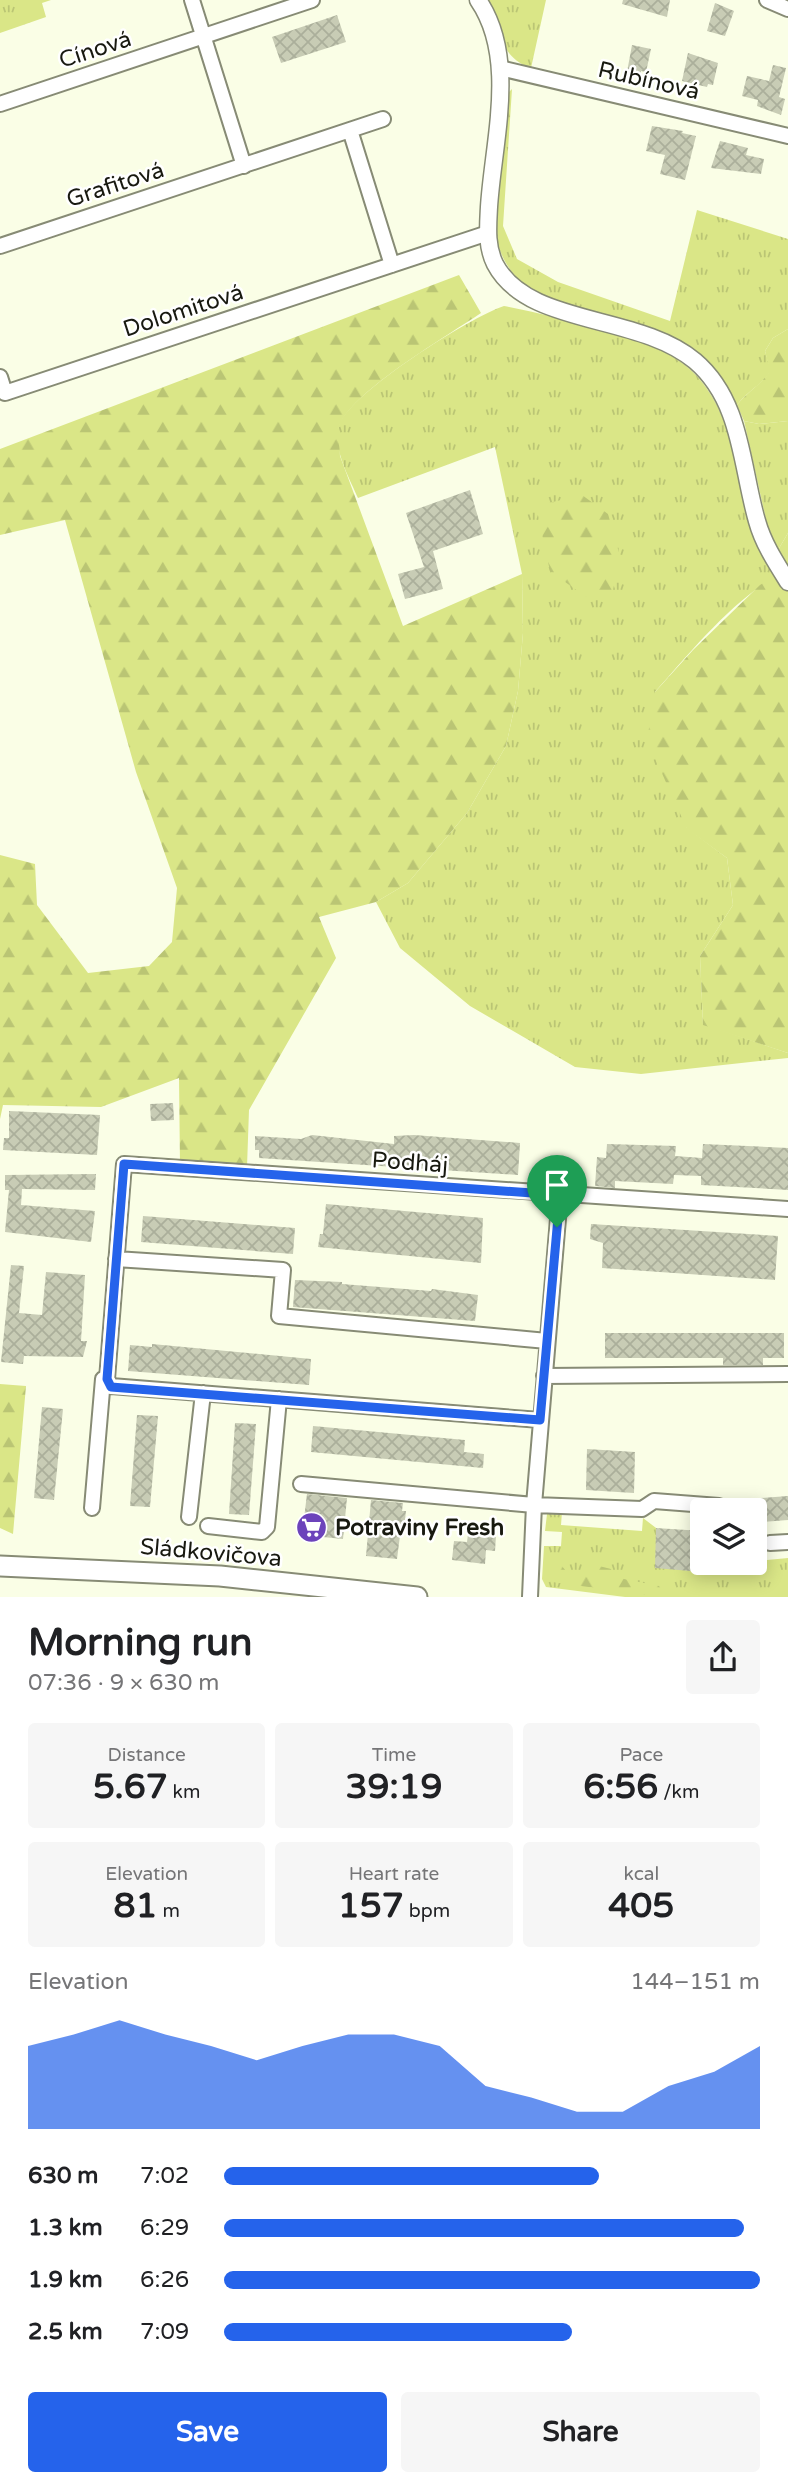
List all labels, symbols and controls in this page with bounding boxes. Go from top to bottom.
street label: Cínová [56,25,135,75]
street label: Rubínová [595,56,702,106]
street label: Grafitová [63,156,168,214]
street label: Dolomitová [120,278,247,344]
street label: Podháj [371,1146,449,1180]
pin [527,1155,587,1227]
icon: arrive [538,1166,576,1204]
map controls [690,1498,767,1575]
button: layers [690,1498,767,1575]
supermarket icon: Potraviny Fresh [295,1510,329,1544]
place label: Potraviny Fresh [335,1514,504,1542]
street label: Sládkovičova [139,1533,283,1573]
text: Morning run [28,1620,252,1666]
button: share [686,1620,760,1694]
text: 07:36 · 9 × 630 m [28,1669,219,1697]
text: Distance [108,1744,186,1766]
text: Time [372,1744,416,1766]
text: Pace [619,1744,663,1766]
text: 5.67 [93,1766,168,1808]
text: 39:19 [345,1766,443,1808]
text: 6:56 [583,1766,658,1808]
text: km [168,1781,200,1803]
text: /km [658,1781,699,1803]
text: Elevation [105,1863,188,1885]
text: Heart rate [349,1863,439,1885]
text: kcal [623,1863,659,1885]
text: 81 [113,1885,157,1927]
text: 157 [338,1885,404,1927]
text: 405 [608,1885,674,1927]
text: m [157,1900,180,1922]
text: bpm [404,1900,450,1922]
text: Elevation [28,1968,129,1996]
text: 144–151 m [630,1968,760,1996]
text: 630 m [28,2162,98,2190]
text: 7:02 [140,2162,189,2190]
text: 1.3 km [28,2214,103,2242]
text: 6:29 [140,2214,189,2242]
text: 1.9 km [28,2266,103,2294]
text: 6:26 [140,2266,189,2294]
text: 2.5 km [28,2318,103,2346]
text: 7:09 [140,2318,189,2346]
button: Save [28,2392,387,2472]
button: Share [401,2392,760,2472]

